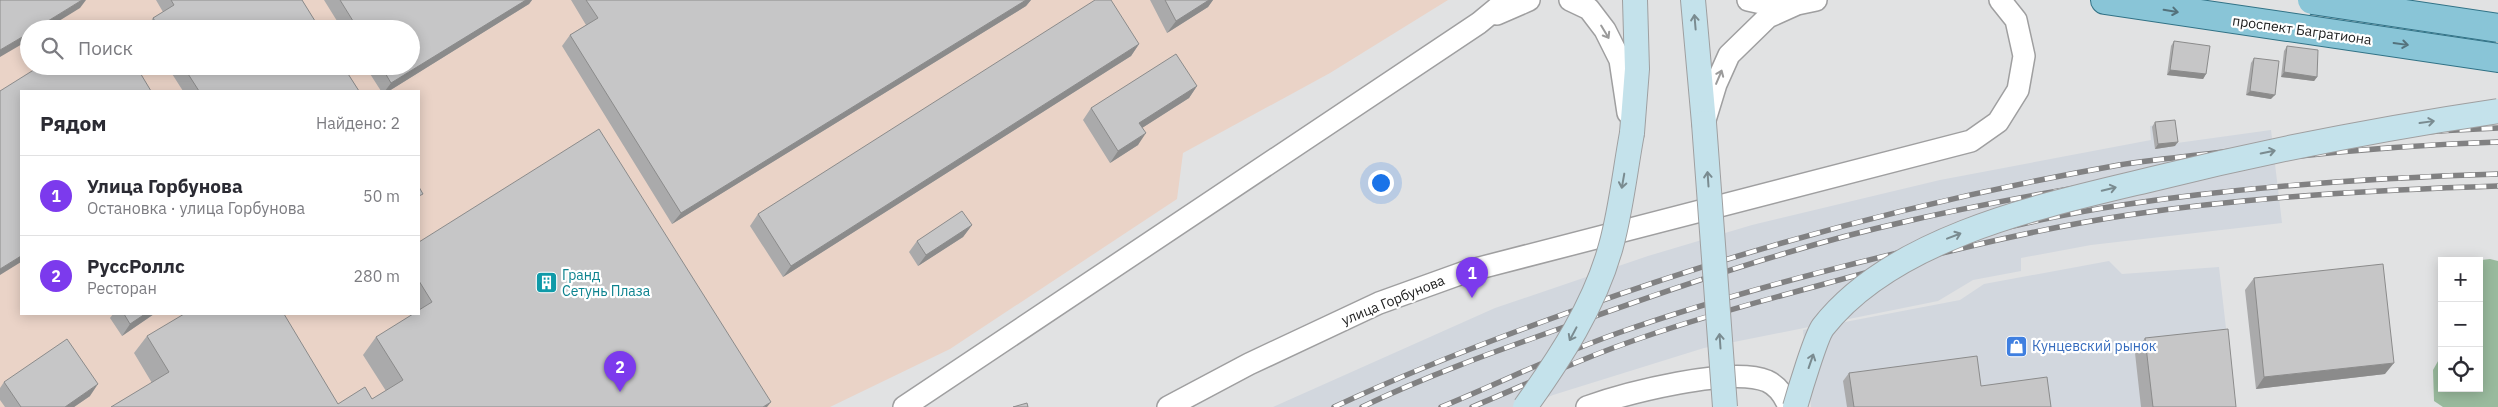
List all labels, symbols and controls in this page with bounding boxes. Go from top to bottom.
one-way arrow [2162,6,2178,16]
street label: проспект Багратиона [2231,11,2373,49]
one-way arrow [1690,14,1700,30]
search box [20,20,420,75]
one-way arrow [1600,24,1610,38]
icon: search [38,34,66,62]
text: Поиск [78,36,133,60]
one-way arrow [2392,39,2408,49]
one-way arrow [1715,70,1725,85]
text: Рядом [40,109,107,137]
text: Найдено: 2 [316,113,400,133]
one-way arrow [2419,116,2435,126]
one-way arrow [2259,147,2275,157]
your location [1368,170,1394,196]
one-way arrow [1704,171,1713,187]
one-way arrow [1617,173,1627,189]
text: Улица Горбунова [87,174,243,198]
one-way arrow [2101,184,2117,193]
text: 1 [51,186,61,206]
text: 50 m [363,186,400,206]
text: Остановка · улица Горбунова [87,198,305,218]
one-way arrow [1946,231,1961,241]
text: РуссРоллс [87,254,185,278]
pin: 1 [1456,257,1488,298]
map controls [2438,257,2483,392]
button: + [2438,257,2483,302]
text: 2 [51,266,61,286]
text: 280 m [353,266,400,286]
place label: Гранд Сетунь Плаза [562,266,651,300]
building icon: Гранд Сетунь Плаза [534,271,558,295]
street label: улица Горбунова [1339,271,1448,329]
text: Ресторан [87,278,157,298]
button: − [2438,302,2483,347]
one-way arrow [1568,327,1578,342]
one-way arrow [1716,333,1725,349]
shop icon: Кунцевский рынок [2004,334,2028,358]
place label: Кунцевский рынок [2032,337,2157,355]
button: locate [2438,347,2483,392]
pin: 2 [604,351,636,392]
one-way arrow [1806,353,1816,369]

